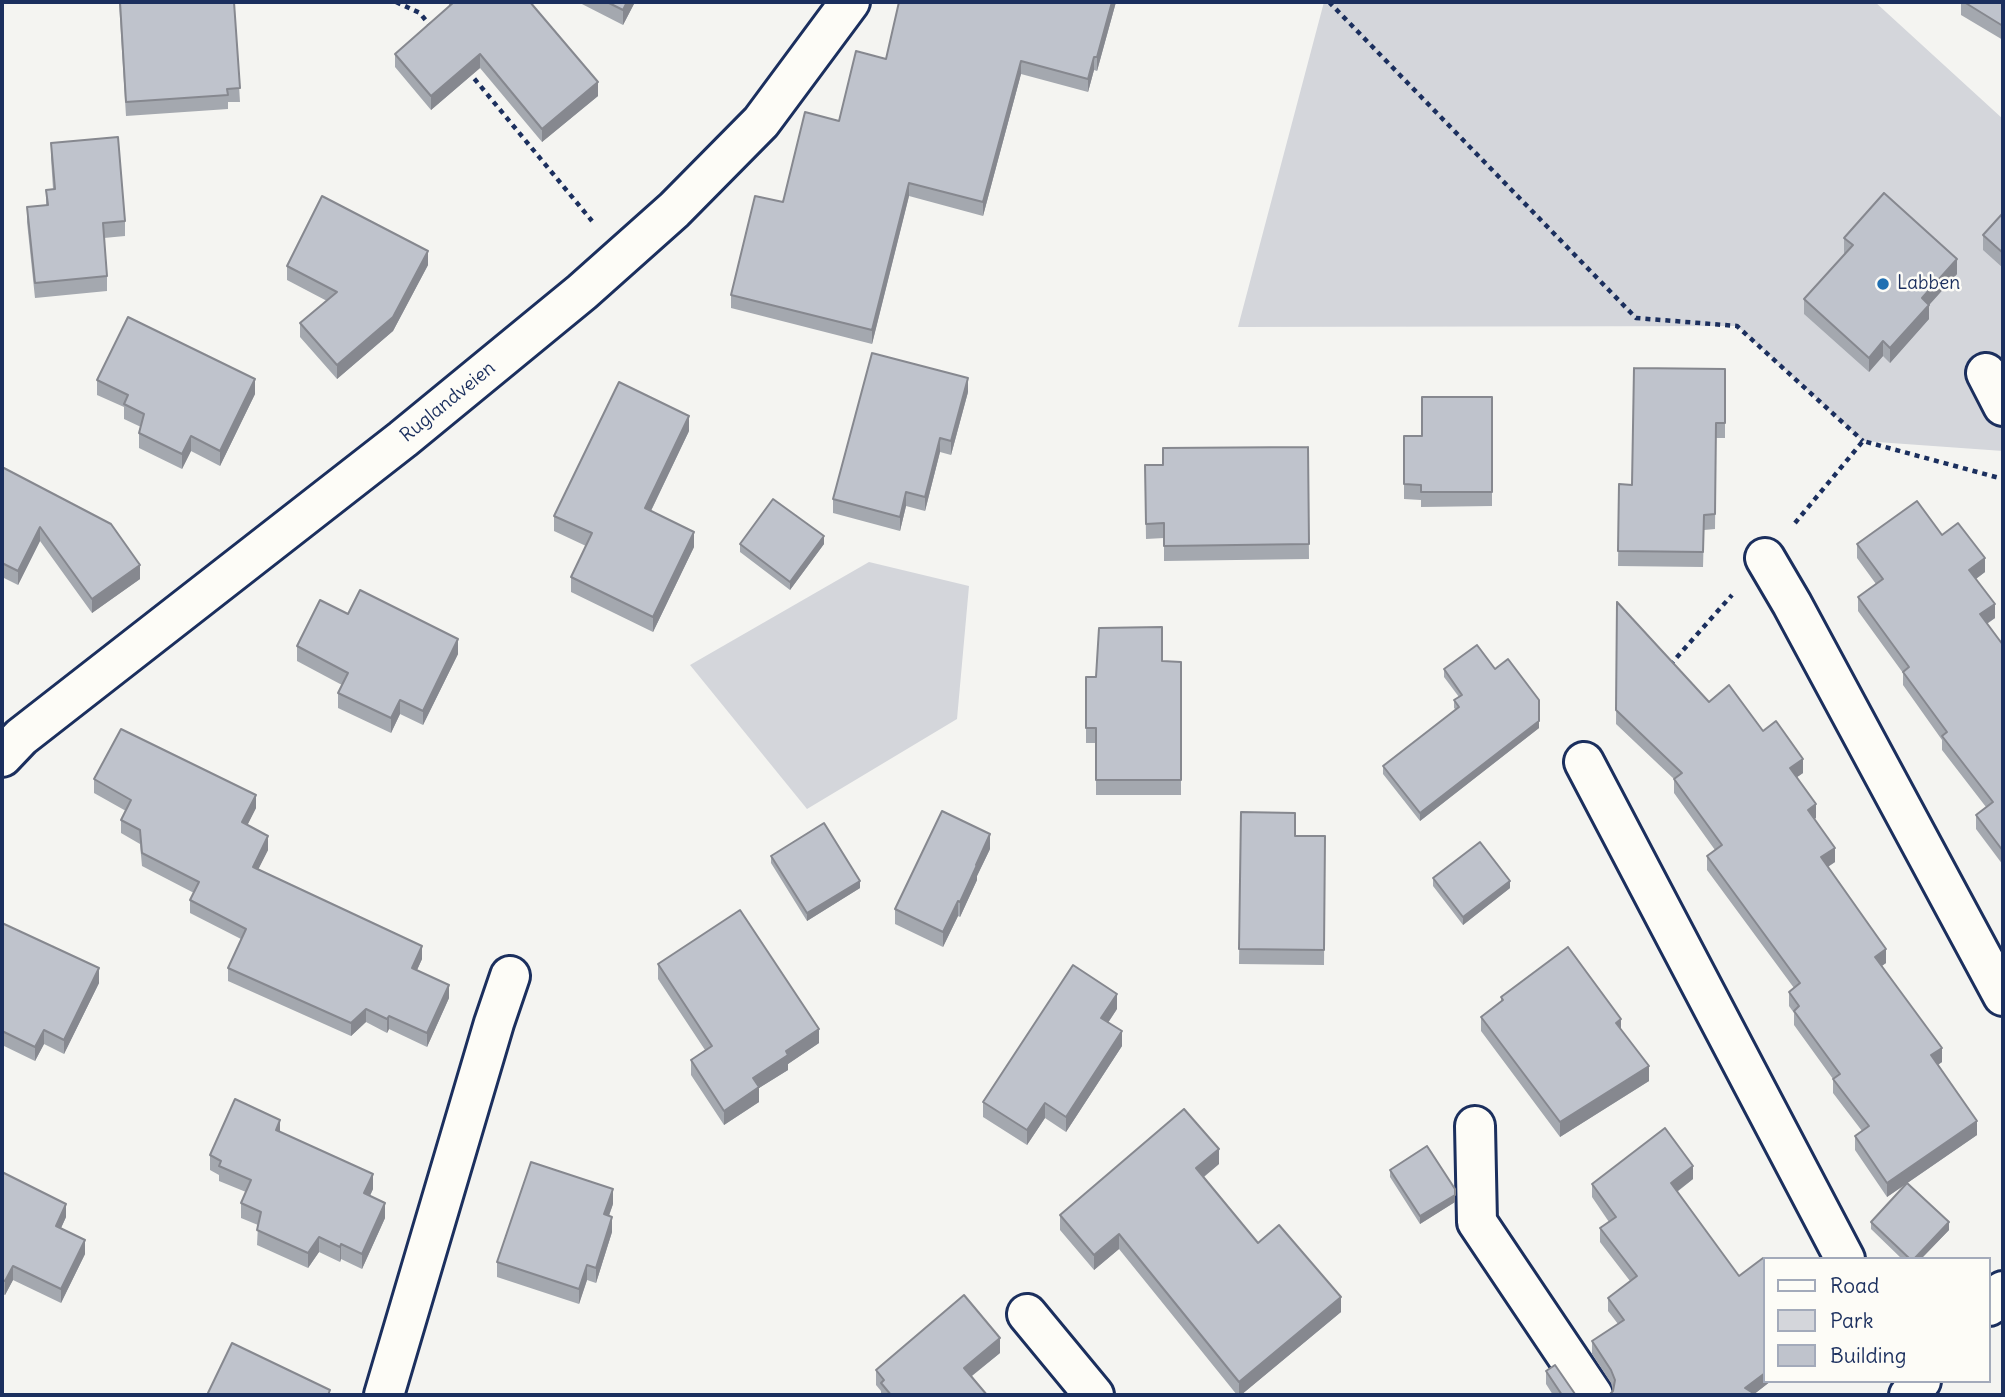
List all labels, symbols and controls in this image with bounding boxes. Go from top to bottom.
place label: Labben [1897,273,1960,295]
marker: Labben [1875,276,1891,292]
street label: Ruglandveien [396,357,500,447]
legend [1764,1257,1991,1383]
text: Road [1830,1272,1879,1299]
text: Park [1830,1307,1873,1334]
text: Building [1830,1342,1906,1369]

